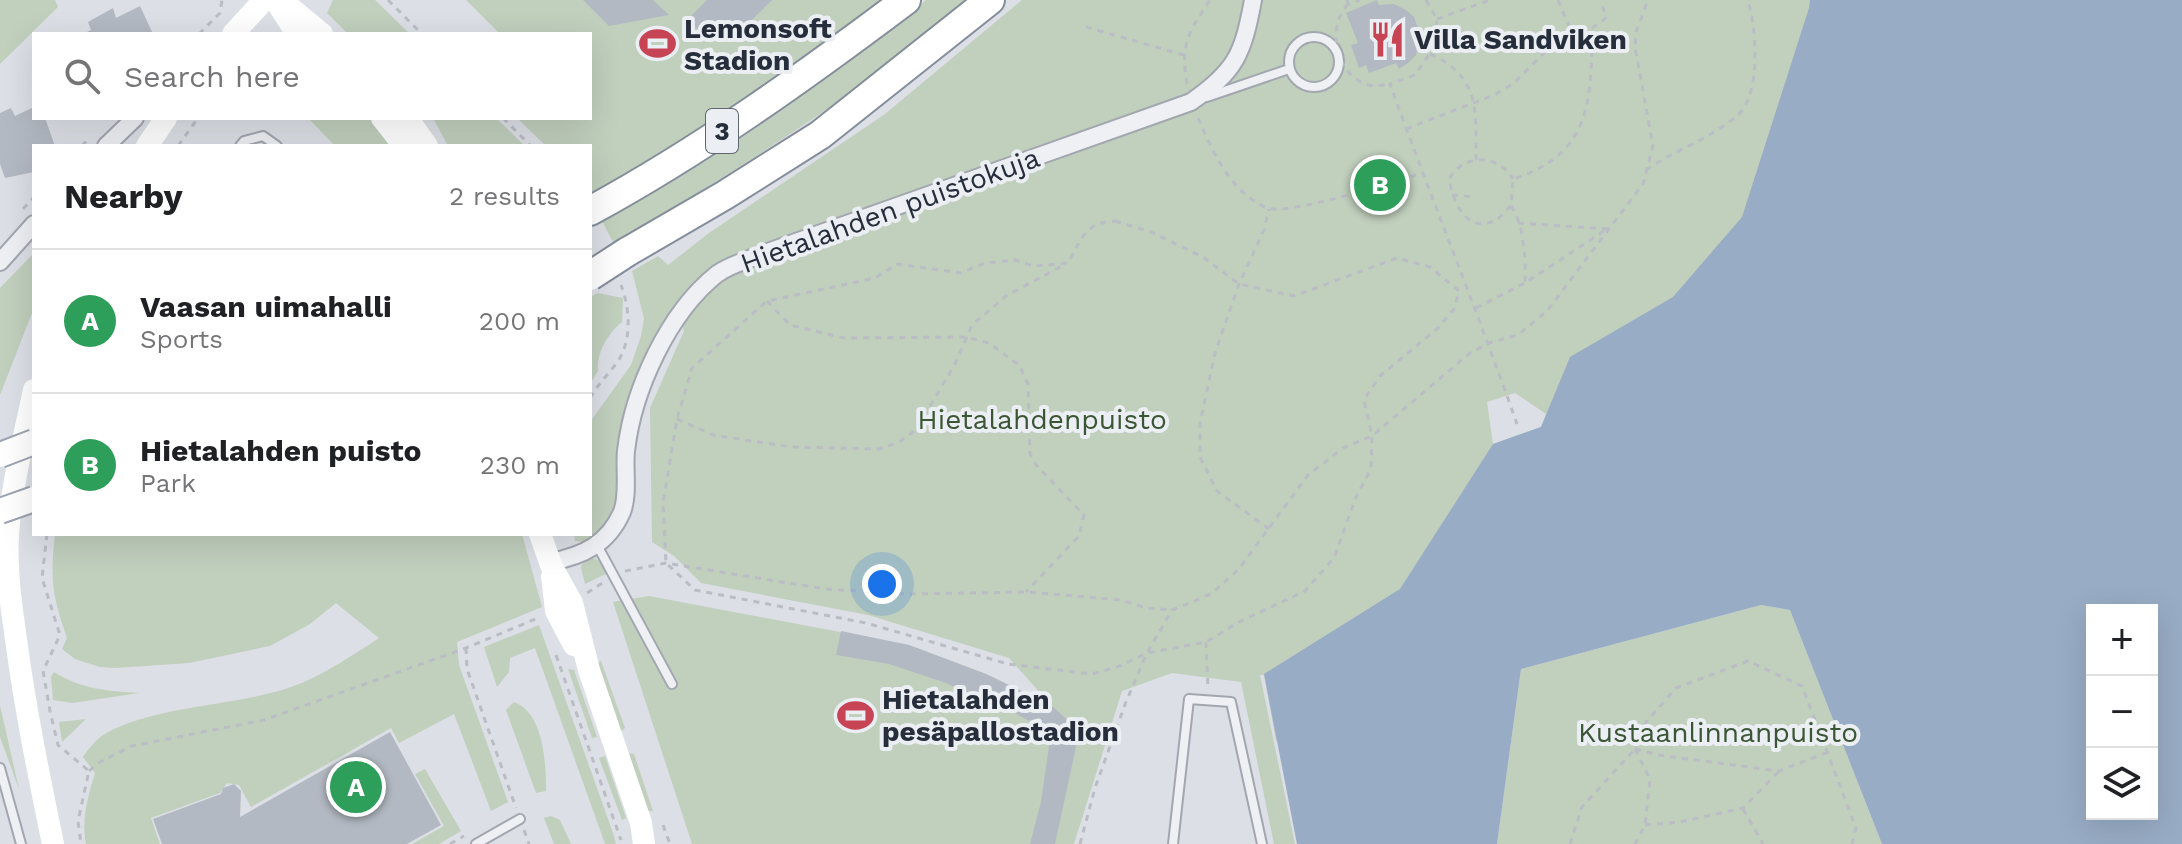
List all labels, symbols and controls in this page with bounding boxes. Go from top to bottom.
place label: Lemonsoft Stadion [684,12,832,77]
restaurant icon: Villa Sandviken [1369,20,1407,58]
place label: Villa Sandviken [1414,23,1627,56]
sports icon: Lemonsoft Stadion [639,25,677,63]
search box [32,32,592,120]
icon: search [60,54,104,98]
text: Search here [124,59,300,94]
road number: 3 [706,109,738,153]
street label: Hietalahden puistokuja [736,141,1044,280]
pin: B [1354,155,1406,215]
text: Nearby [64,176,183,216]
text: 2 results [449,181,560,211]
text: Vaasan uimahalli [140,289,392,324]
text: A [81,306,99,336]
text: 200 m [479,306,560,336]
text: Sports [140,324,223,354]
park label: Hietalahdenpuisto [917,403,1167,436]
text: Hietalahden puisto [140,433,421,468]
text: B [81,450,99,480]
text: 230 m [480,450,560,480]
text: Park [140,468,196,498]
your location [862,564,902,604]
map controls [2086,604,2158,820]
button: + [2086,604,2158,676]
button: − [2086,676,2158,748]
place label: Hietalahden pesäpallostadion [882,683,1119,748]
sports icon: Hietalahden pesäpallostadion [837,696,875,734]
park label: Kustaanlinnanpuisto [1578,716,1858,749]
button: layers [2086,748,2158,820]
pin: A [330,757,382,817]

